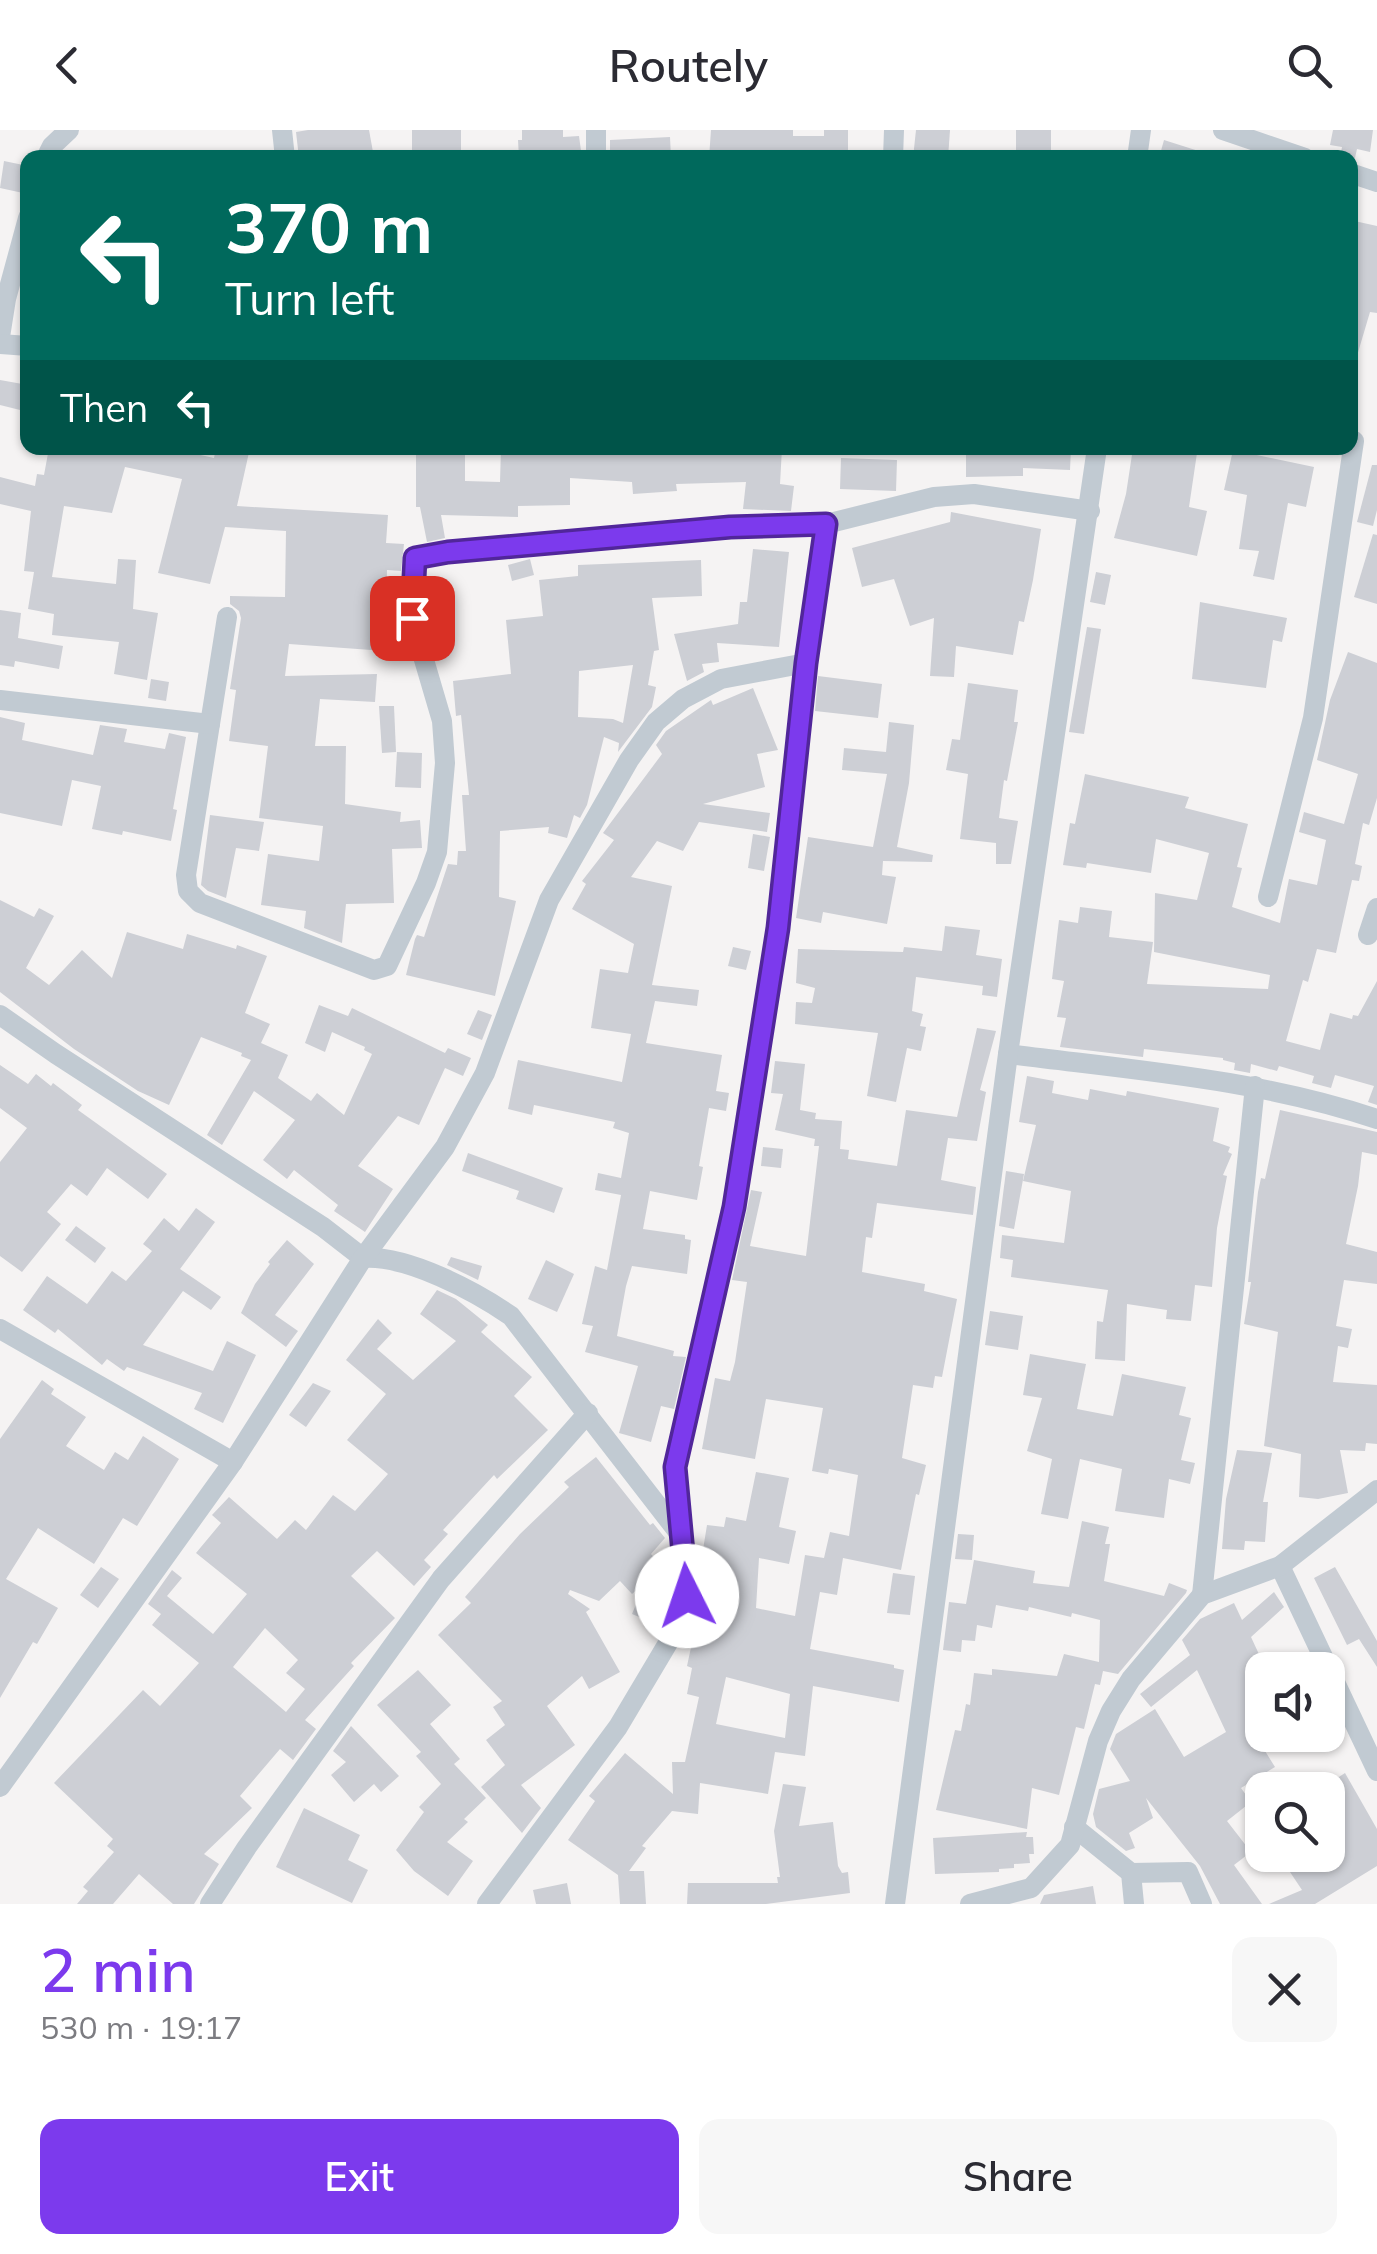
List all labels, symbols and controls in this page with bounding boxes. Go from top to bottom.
text: Routely [609,37,768,93]
icon: back [40,38,95,93]
icon: search [1282,38,1337,93]
text: 370 m [225,183,433,271]
icon: left [60,190,190,320]
text: Turn left [225,270,394,326]
icon: left [168,380,223,435]
text: Then [60,384,148,432]
pin [370,576,455,661]
icon: arrive [385,591,440,646]
position arrow [635,1544,739,1648]
map controls [1245,1652,1345,1872]
button: sound [1245,1652,1345,1752]
button: search [1245,1772,1345,1872]
text: 2 min [40,1932,196,2007]
button: close [1232,1937,1337,2042]
text: 530 m · 19:17 [40,2007,242,2047]
button: Exit [40,2119,679,2234]
button: Share [699,2119,1337,2234]

